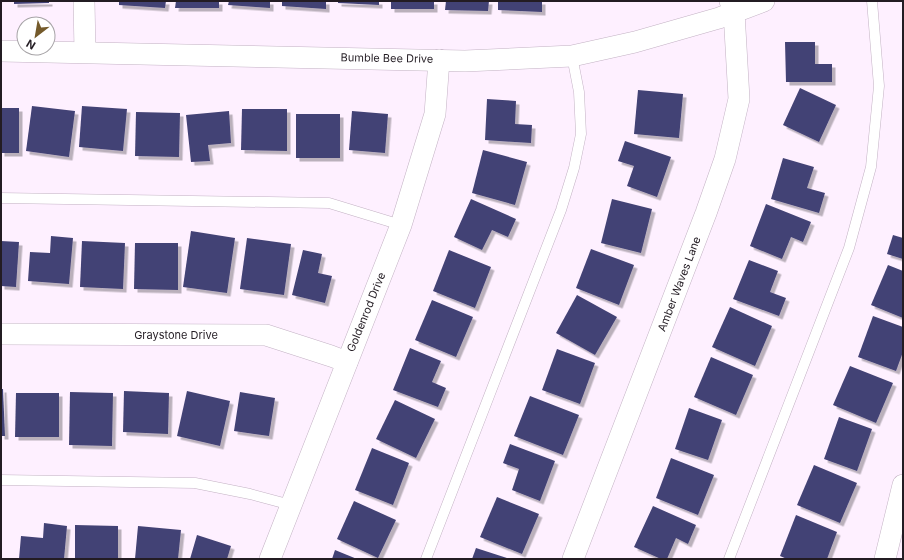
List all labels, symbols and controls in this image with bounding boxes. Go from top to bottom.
north arrow [16,16,56,56]
text: N [24,36,38,53]
street label: Bumble Bee Drive [341,50,433,66]
street label: Amber Waves Lane [654,235,704,333]
street label: Goldenrod Drive [344,270,388,354]
street label: Graystone Drive [134,328,218,342]

